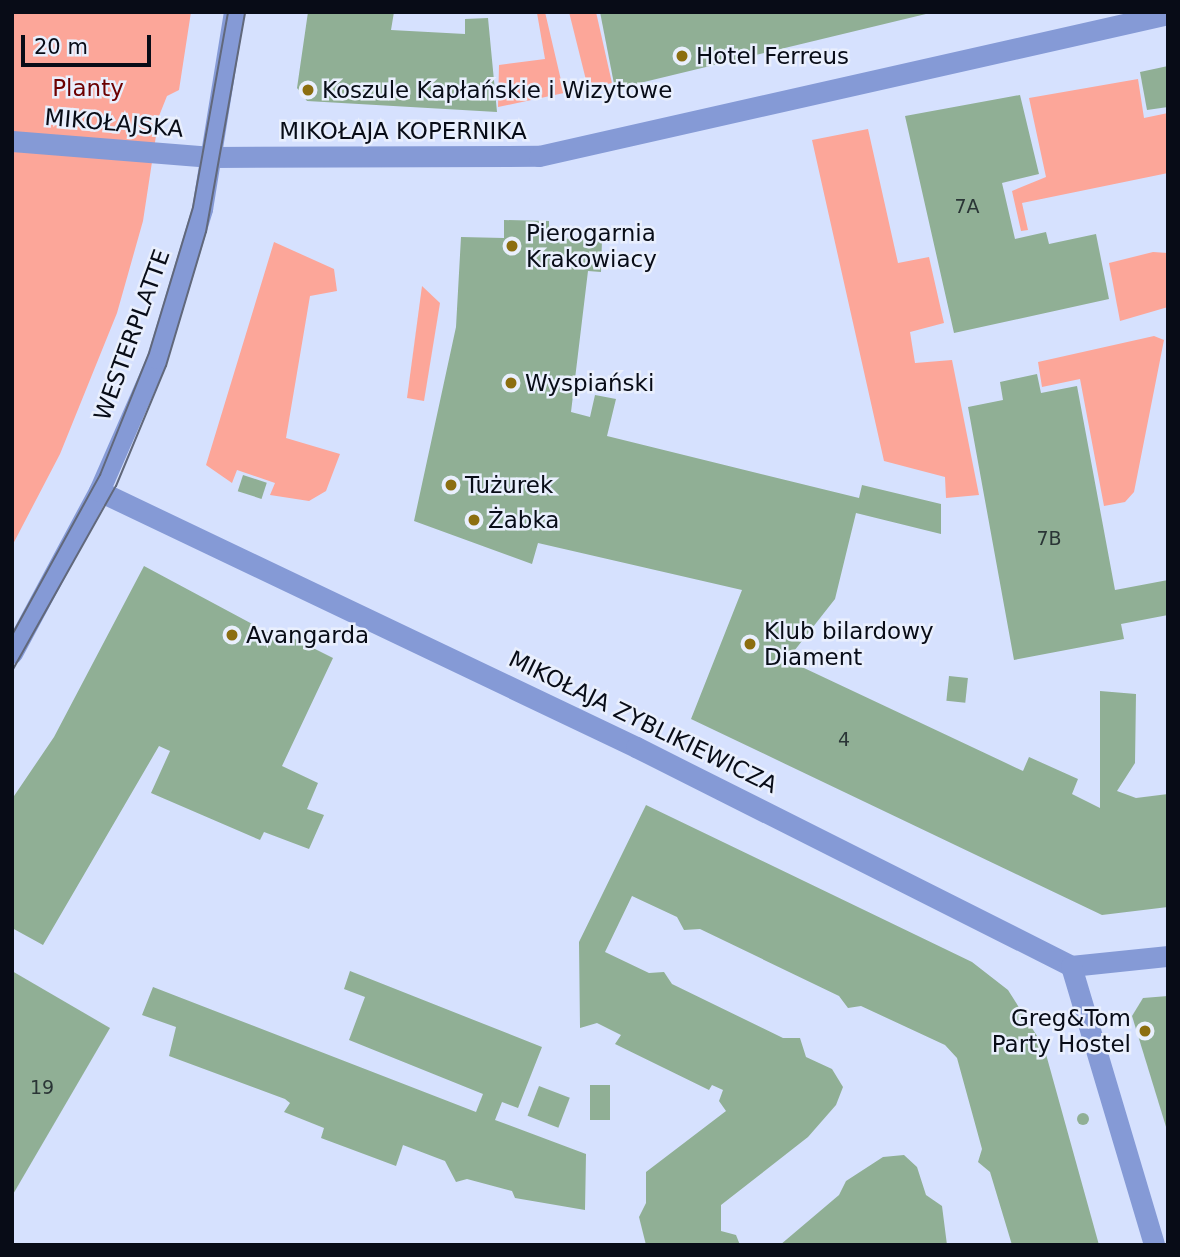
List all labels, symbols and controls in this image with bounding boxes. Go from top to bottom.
scale bar [24,21,154,65]
text: 20 m [34,35,88,59]
place label: Hotel Ferreus [696,42,849,70]
marker: Hotel Ferreus [674,48,690,64]
park label: Planty [52,74,124,102]
place label: Koszule Kapłańskie i Wizytowe [322,76,672,104]
marker: Koszule Kapłańskie i Wizytowe [300,82,316,98]
street label: MIKOŁAJSKA [44,103,184,143]
street label: MIKOŁAJA KOPERNIKA [279,117,527,145]
house number: 7A [954,196,980,218]
place label: Pierogarnia Krakowiacy [526,219,657,273]
marker: Pierogarnia Krakowiacy [504,238,520,254]
street label: WESTERPLATTE [88,246,176,424]
place label: Wyspiański [525,369,654,397]
marker: Wyspiański [503,375,519,391]
place label: Tużurek [465,471,553,499]
marker: Tużurek [443,477,459,493]
place label: Żabka [488,506,559,534]
marker: Żabka [466,512,482,528]
house number: 7B [1036,528,1062,550]
place label: Klub bilardowy Diament [764,617,934,671]
place label: Avangarda [246,621,369,649]
marker: Avangarda [224,627,240,643]
marker: Klub bilardowy Diament [742,636,758,652]
street label: MIKOŁAJA ZYBLIKIEWICZA [504,645,782,799]
house number: 4 [838,729,850,751]
place label: Greg&Tom Party Hostel [992,1004,1131,1058]
marker: Greg&Tom Party Hostel [1137,1023,1153,1039]
house number: 19 [30,1077,54,1099]

